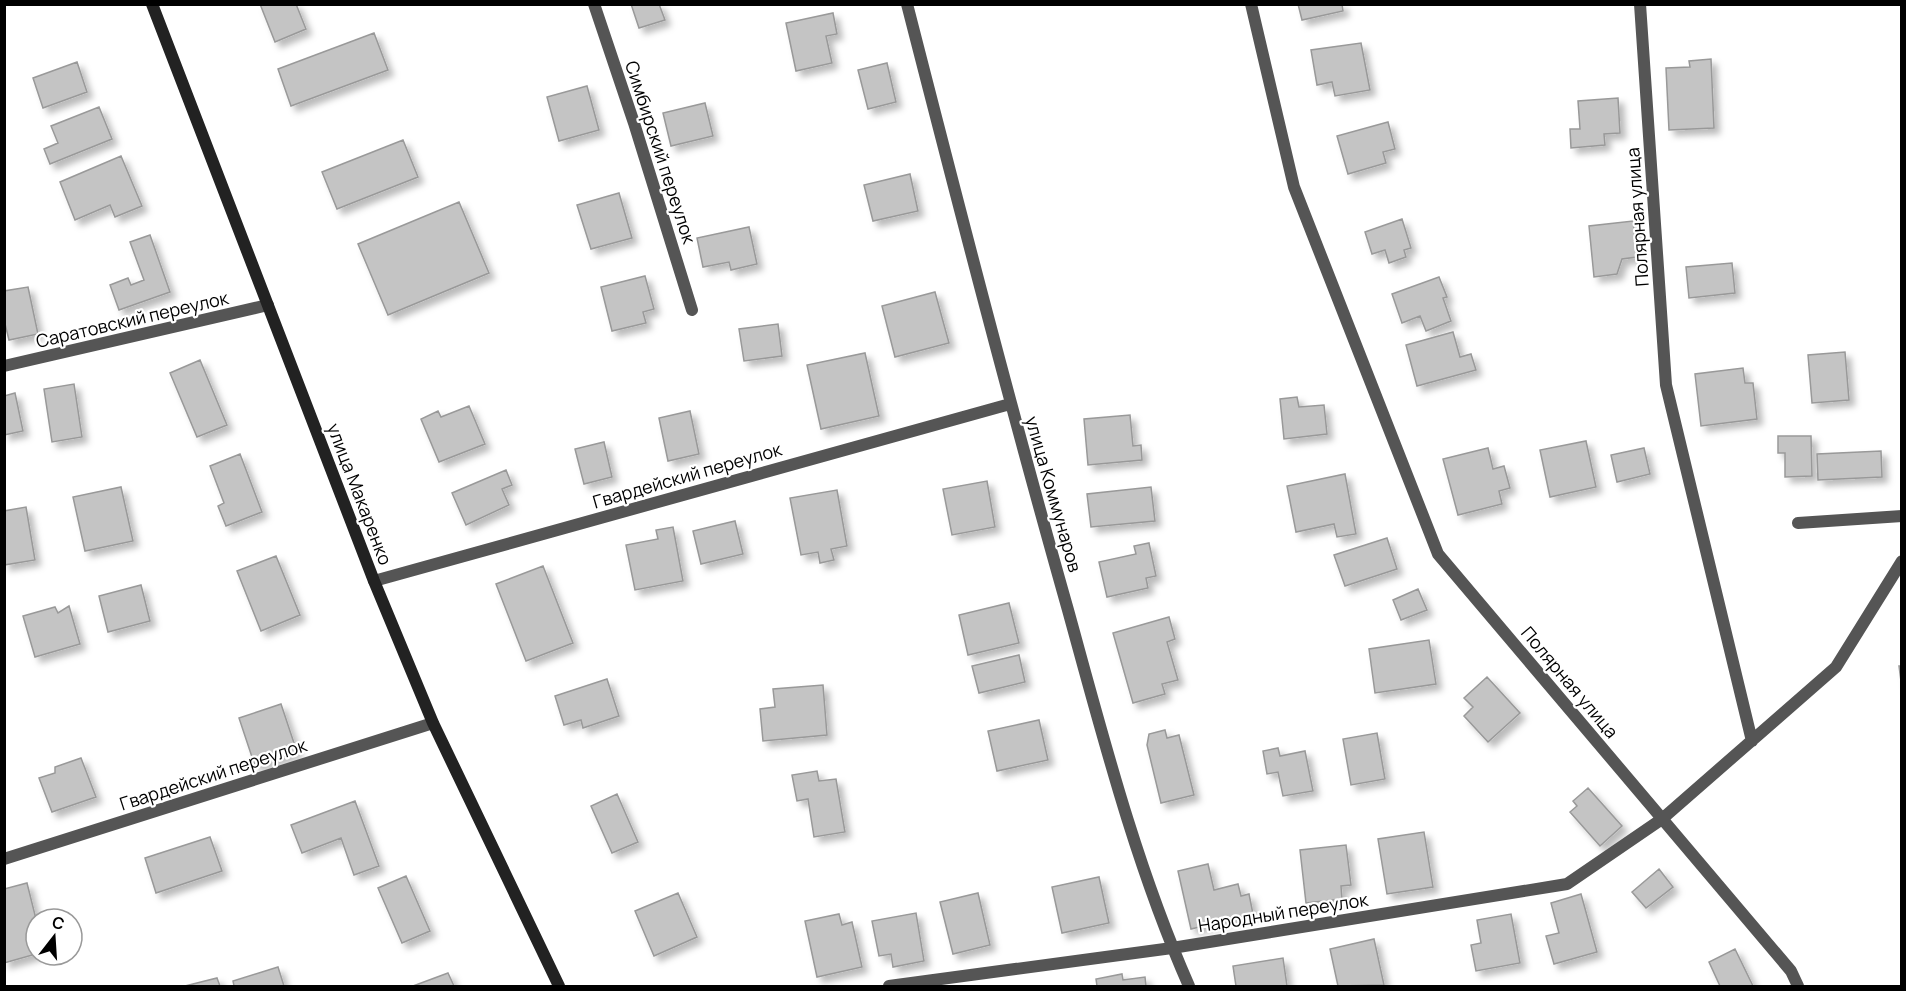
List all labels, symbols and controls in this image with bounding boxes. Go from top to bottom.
street label: Симбирский переулок [620,58,702,247]
street label: Полярная улица [1620,147,1654,287]
street label: Саратовский переулок [34,285,232,353]
street label: улица Коммунаров [1020,413,1088,575]
street label: улица Макаренко [322,420,398,568]
street label: Гвардейский переулок [590,436,785,513]
street label: Полярная улица [1516,621,1624,743]
street label: Гвардейский переулок [116,732,311,816]
street label: Народный переулок [1196,887,1371,937]
north arrow [24,907,84,967]
text: С [50,910,67,935]

